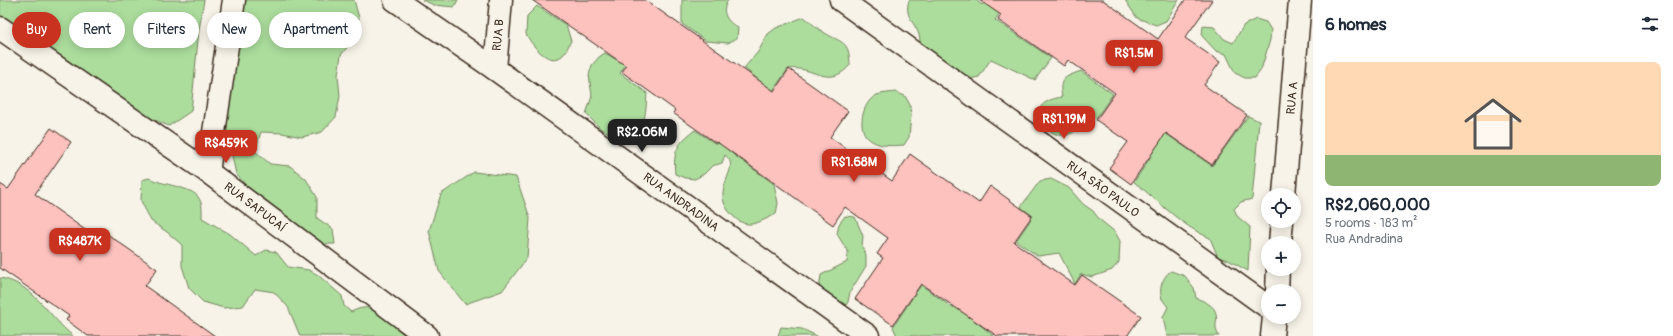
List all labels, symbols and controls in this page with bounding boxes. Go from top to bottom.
chip: Buy [12,12,61,48]
chip: Rent [69,12,125,48]
chip: Filters [133,12,199,48]
chip: New [207,12,261,48]
chip: Apartment [269,12,362,48]
icon: filters [1639,13,1661,35]
text: 6 homes [1325,14,1386,35]
street label: RUA B [490,18,507,52]
pin: R$1.5M [1101,40,1167,74]
text: R$1.5M [1115,45,1153,61]
street label: RUA A [1284,81,1301,115]
icon: home [1457,88,1529,160]
pin: R$1.19M [1027,106,1101,140]
text: R$1.19M [1042,111,1086,127]
pin: R$2.06M [605,119,679,153]
text: R$2.06M [617,124,667,140]
pin: R$459K [193,130,259,164]
text: R$459K [204,135,248,151]
pin: R$1.68M [817,149,891,183]
text: R$1.68M [831,154,877,170]
street label: RUA SÃO PAULO [1064,157,1143,221]
street label: RUA ANDRADINA [640,170,722,235]
street label: RUA SAPUCAÍ [221,179,290,236]
map controls [1261,188,1301,324]
button: locate [1261,188,1301,228]
text: R$2,060,000 [1325,194,1430,215]
text: 5 rooms · 183 m² [1325,215,1418,231]
pin: R$487K [47,228,113,262]
text: Rua Andradina [1325,231,1403,247]
text: R$487K [58,233,102,249]
button: + [1261,236,1301,276]
button: − [1261,284,1301,324]

